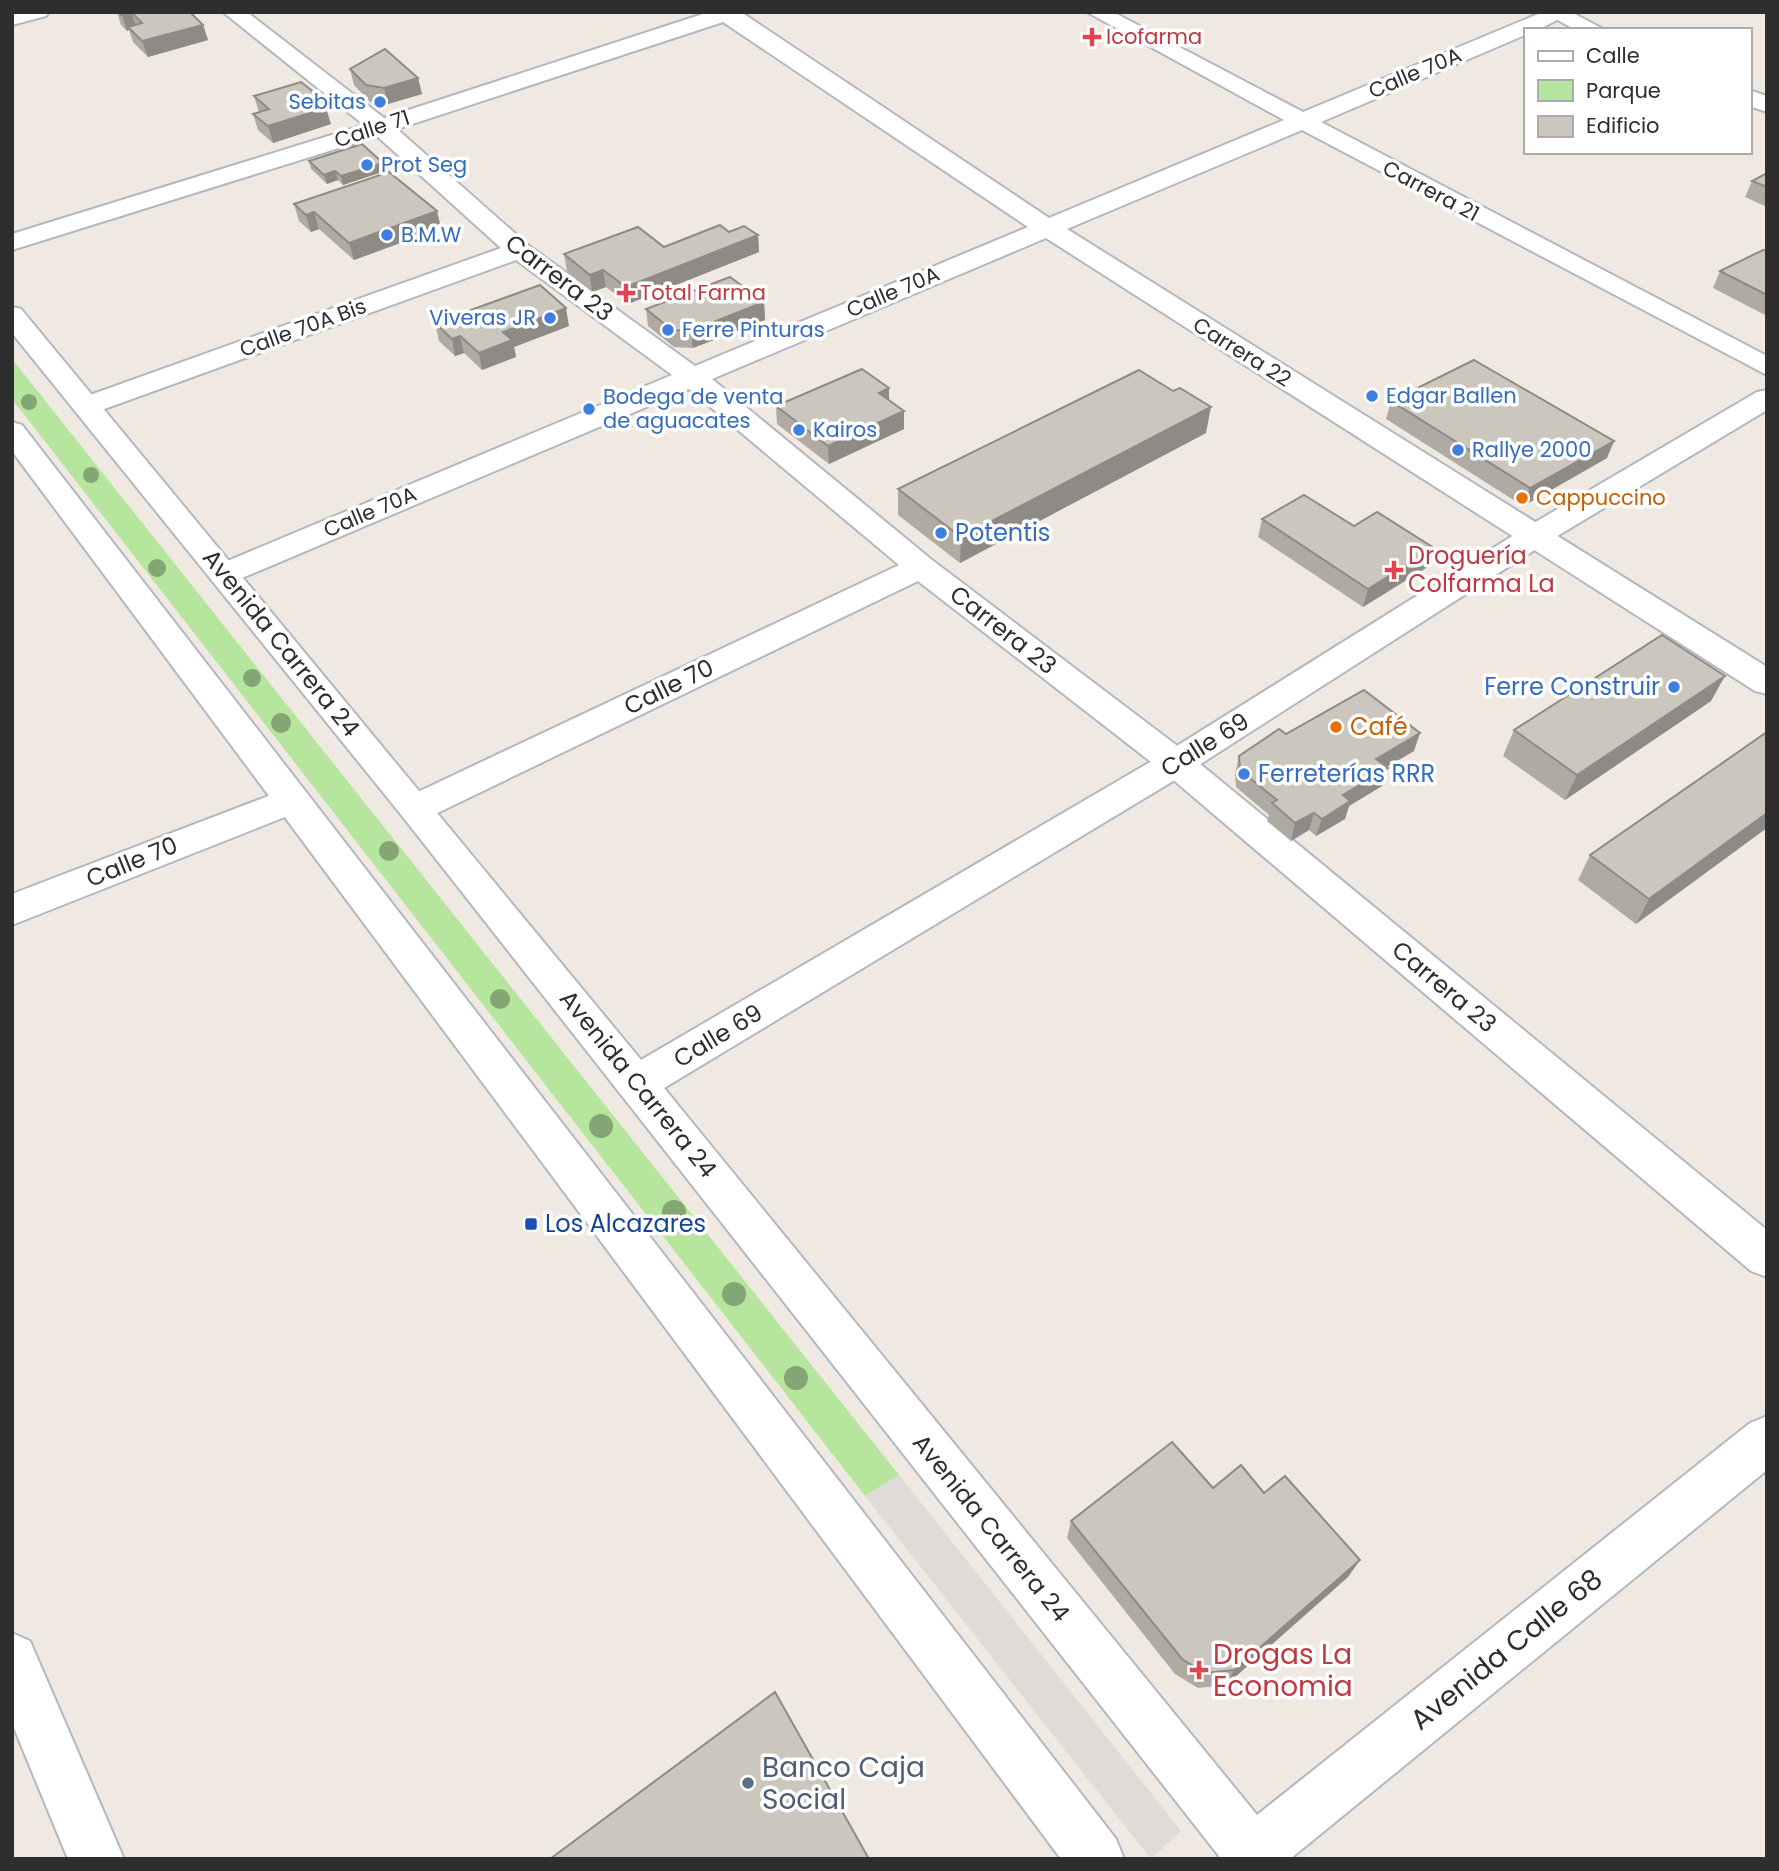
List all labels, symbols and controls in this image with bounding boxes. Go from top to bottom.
place label: Icofarma [1106,22,1202,51]
legend [1524,28,1751,154]
marker: Icofarma [1084,29,1100,45]
street label: Calle 70A [1364,40,1466,105]
text: Calle [1586,41,1640,70]
text: Parque [1586,76,1661,105]
place label: Sebitas [288,87,366,116]
marker: Sebitas [372,94,388,110]
street label: Calle 71 [330,103,413,154]
text: Edificio [1586,111,1660,140]
place label: Prot Seg [381,150,467,179]
street label: Carrera 21 [1378,153,1485,228]
marker: Prot Seg [359,157,375,173]
place label: B.M.W [401,220,462,249]
street label: Carrera 23 [499,226,620,329]
marker: B.M.W [379,227,395,243]
street label: Calle 70A [842,259,944,324]
place label: Total Farma [640,278,766,307]
marker: Total Farma [618,285,634,301]
street label: Calle 70A Bis [235,291,370,364]
place label: Viveras JR [429,303,536,332]
marker: Viveras JR [542,310,558,326]
street label: Carrera 22 [1188,310,1297,393]
place label: Ferre Pinturas [682,315,825,344]
marker: Ferre Pinturas [660,322,676,338]
place label: Edgar Ballen [1386,381,1517,410]
place label: Bodega de venta de aguacates [603,382,783,435]
marker: Edgar Ballen [1364,388,1380,404]
marker: Bodega de venta de aguacates [581,401,597,417]
place label: Kairos [813,415,877,444]
marker: Kairos [791,422,807,438]
place label: Rallye 2000 [1472,435,1591,464]
marker: Rallye 2000 [1450,442,1466,458]
street label: Calle 70A [319,479,421,544]
place label: Cappuccino [1536,483,1666,512]
marker: Cappuccino [1514,490,1530,506]
place label: Potentis [955,516,1050,549]
marker: Potentis [933,525,949,541]
place label: Droguería Colfarma La [1408,539,1555,600]
street label: Avenida Carrera 24 [195,542,367,743]
marker: Droguería Colfarma La [1386,562,1402,578]
street label: Carrera 23 [943,577,1064,682]
street label: Calle 70 [618,651,719,722]
place label: Ferre Construir [1484,670,1660,703]
marker: Ferre Construir [1666,679,1682,695]
street label: Calle 69 [1154,705,1255,785]
place label: Café [1350,710,1408,743]
marker: Café [1328,719,1344,735]
place label: Ferreterías RRR [1258,757,1435,790]
marker: Ferreterías RRR [1236,766,1252,782]
street label: Calle 70 [81,828,183,895]
street label: Carrera 23 [1385,933,1504,1040]
street label: Avenida Carrera 24 [552,983,724,1184]
street label: Calle 69 [667,996,768,1075]
place label: Los Alcazares [545,1207,706,1240]
marker: Los Alcazares [523,1216,539,1232]
street label: Avenida Carrera 24 [905,1427,1077,1628]
street label: Avenida Calle 68 [1402,1560,1611,1739]
place label: Drogas La Economia [1213,1635,1353,1706]
marker: Drogas La Economia [1191,1662,1207,1678]
place label: Banco Caja Social [762,1748,925,1819]
marker: Banco Caja Social [740,1775,756,1791]

